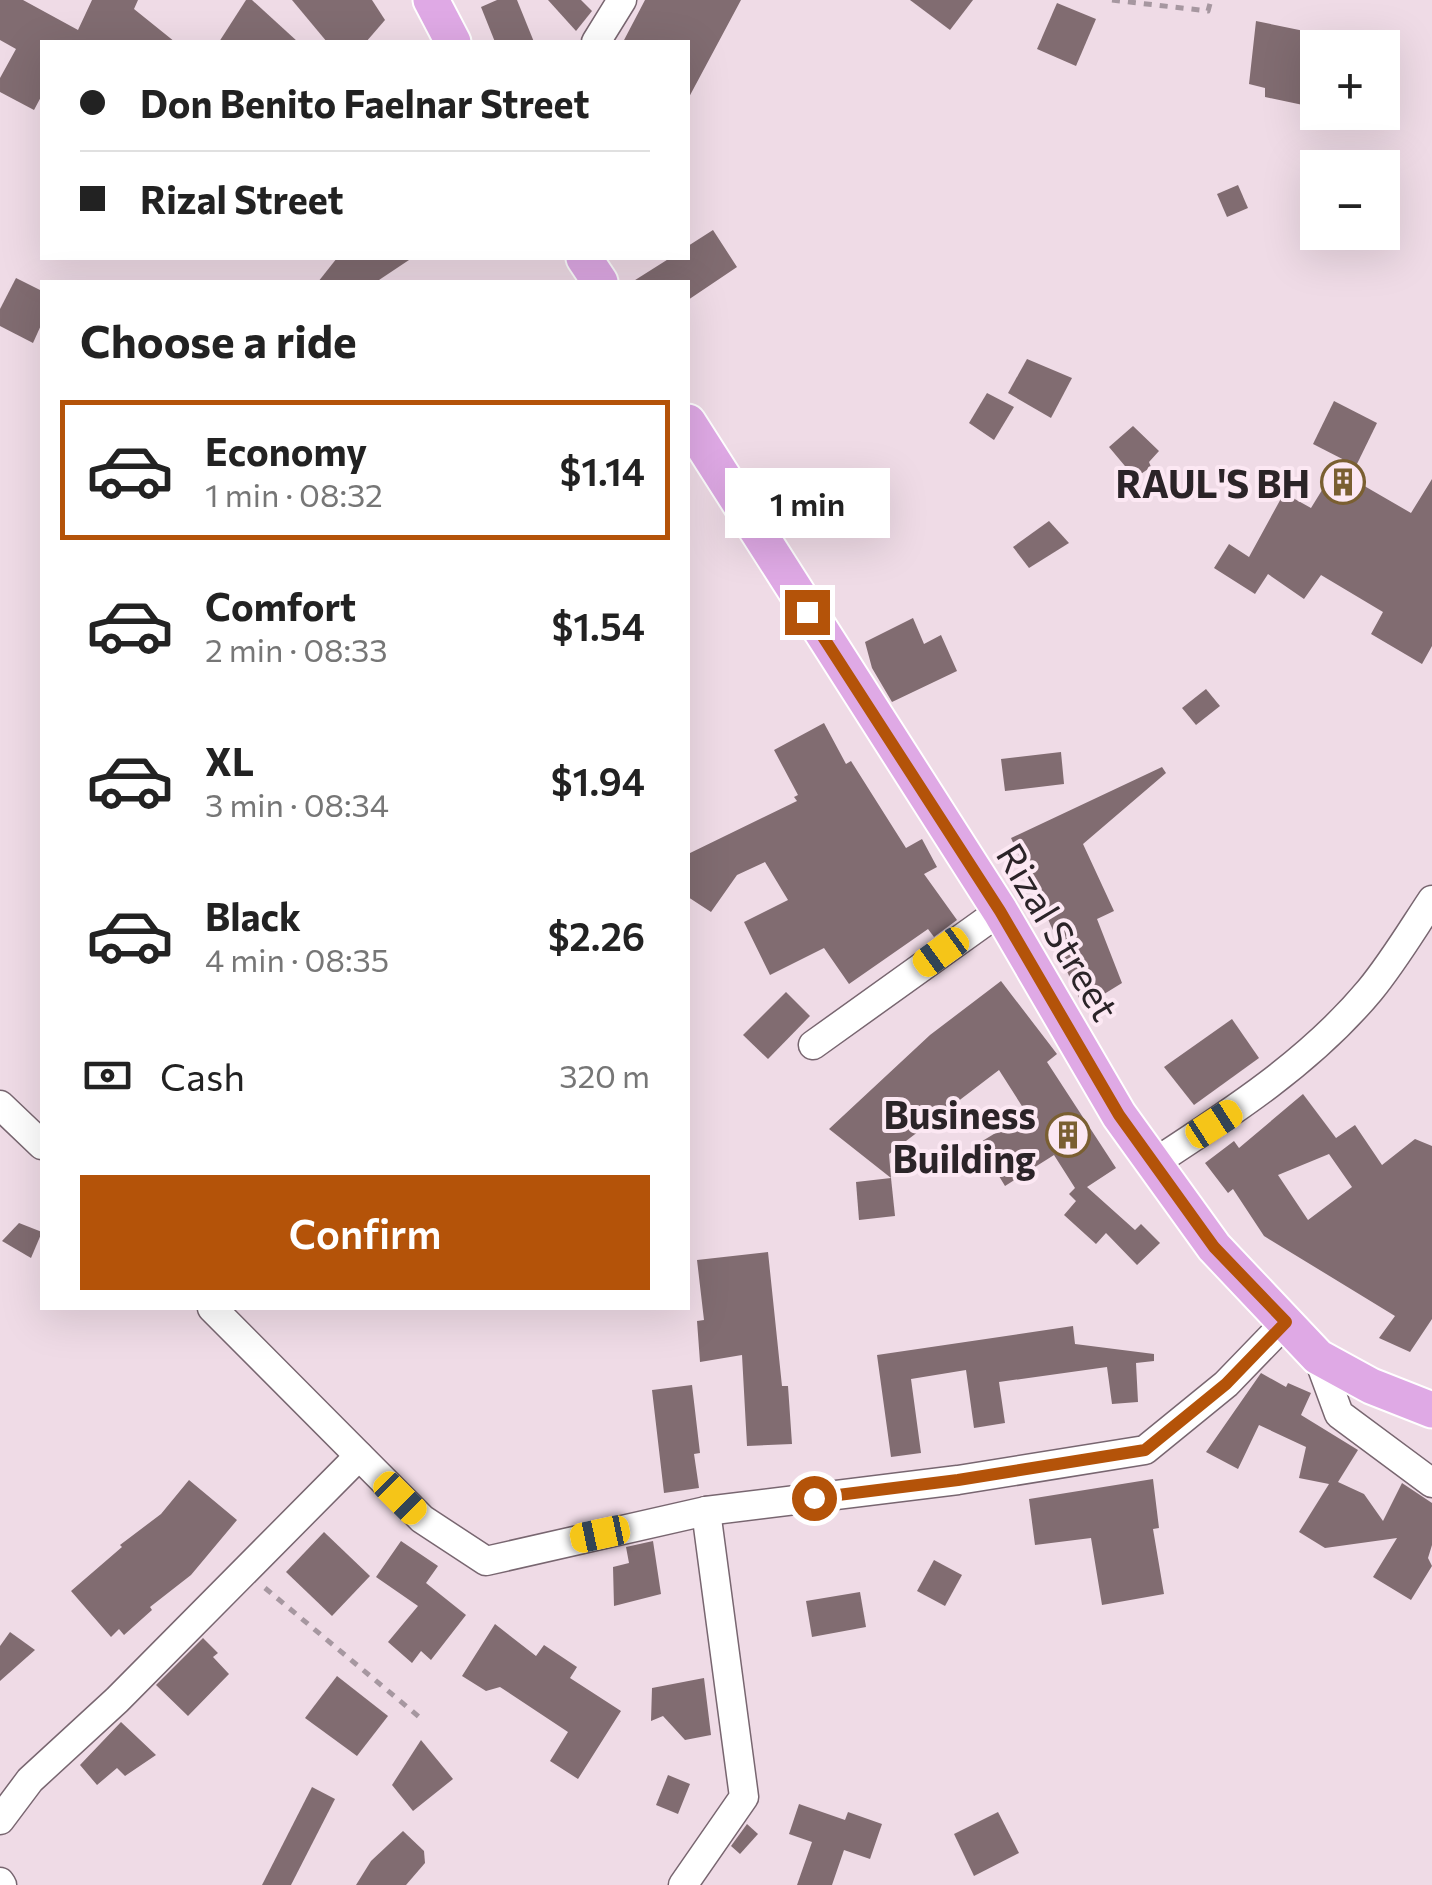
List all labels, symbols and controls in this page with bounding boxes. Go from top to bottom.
map controls [1300,30,1400,250]
button: + [1300,30,1400,130]
text: Don Benito Faelnar Street [140,79,590,126]
button: − [1300,150,1400,250]
text: Rizal Street [140,175,344,222]
text: Choose a ride [80,312,357,367]
icon: car [85,425,175,515]
text: Economy [205,427,367,474]
text: $1.14 [560,447,645,494]
place label: RAUL'S BH [1115,459,1310,506]
building icon: RAUL'S BH [1320,459,1366,505]
callout: 1 min [724,467,890,537]
text: 1 min · 08:32 [205,474,383,514]
text: 1 min [770,483,845,523]
icon: car [85,580,175,670]
text: Comfort [205,582,356,629]
route end [785,590,830,635]
text: $1.54 [552,602,645,649]
text: 2 min · 08:33 [205,629,387,669]
icon: car [85,735,175,825]
text: XL [205,737,254,784]
text: $1.94 [551,757,645,804]
text: 3 min · 08:34 [205,784,389,824]
street label: Rizal Street [988,834,1130,1028]
icon: car [85,890,175,980]
text: Black [205,892,301,939]
text: $2.26 [548,912,645,959]
car [908,922,974,982]
text: 4 min · 08:35 [205,939,389,979]
icon: cash [80,1048,135,1103]
text: Cash [160,1052,245,1099]
text: 320 m [559,1055,650,1095]
place label: Business Building [884,1090,1036,1181]
car [1181,1095,1247,1153]
building icon: Business Building [1045,1112,1091,1158]
button: Confirm [80,1175,650,1290]
car [368,1466,432,1530]
route start [792,1476,837,1521]
car [568,1513,632,1555]

